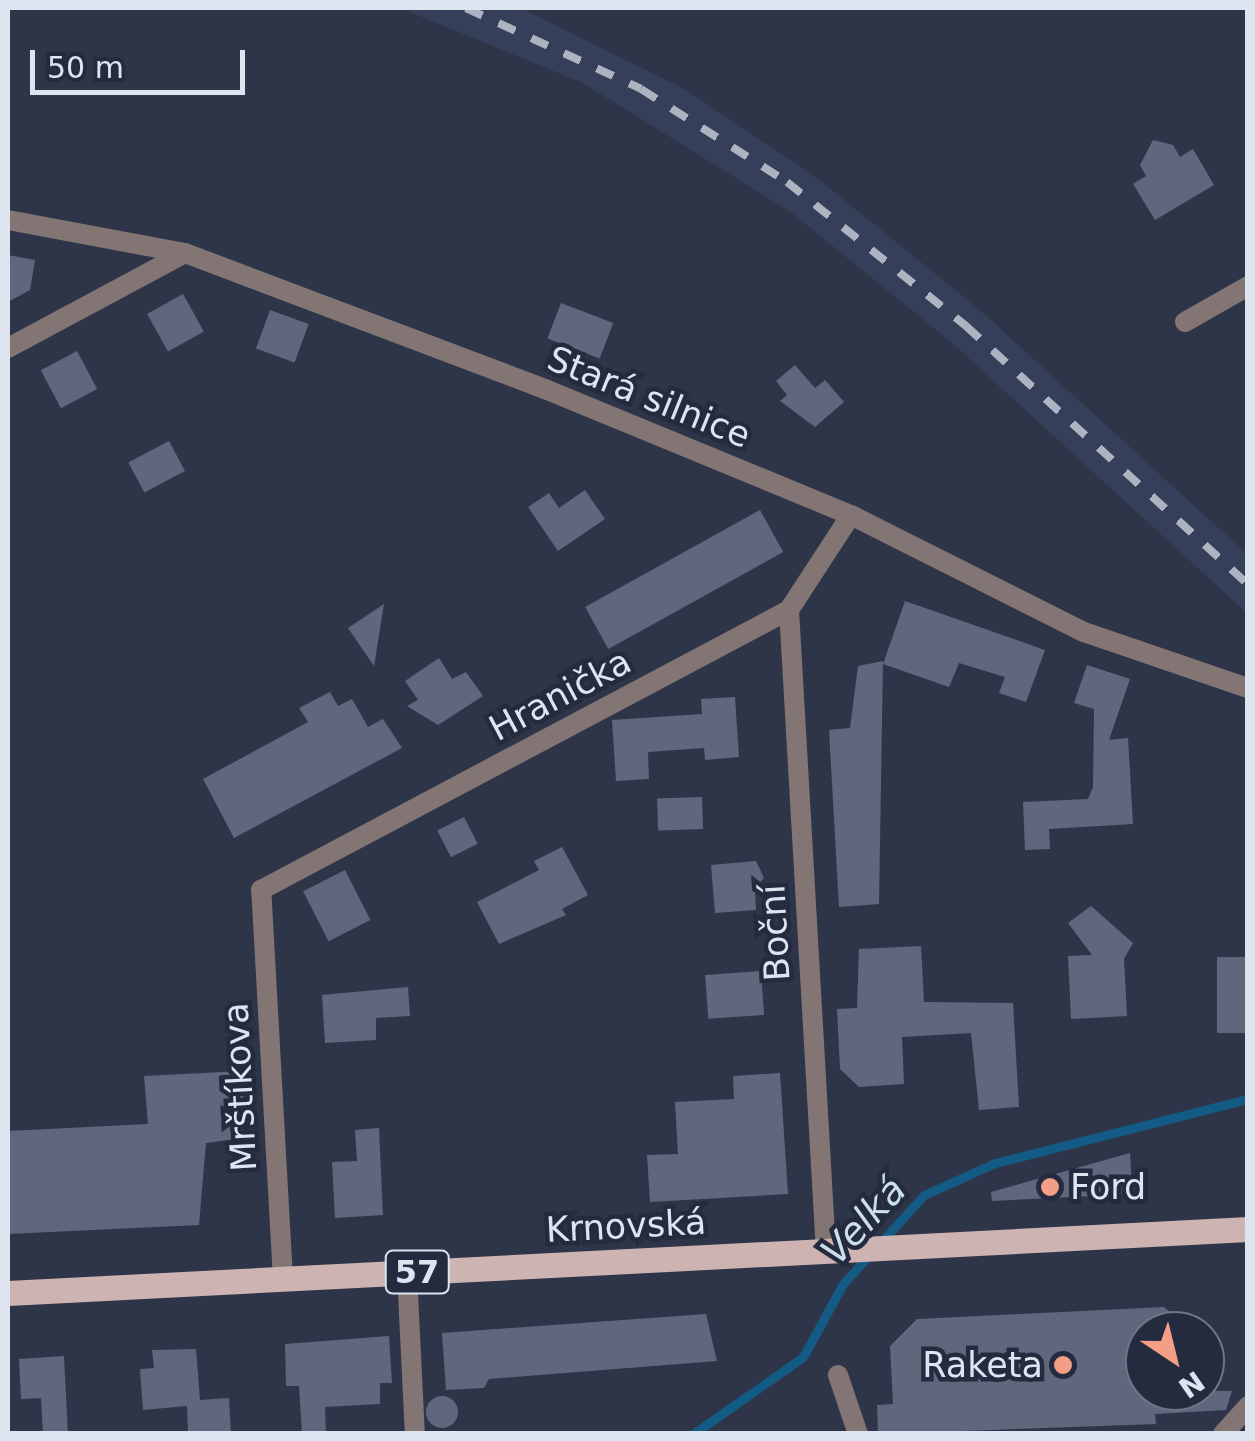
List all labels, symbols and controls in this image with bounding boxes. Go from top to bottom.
scale bar [35,30,250,92]
text: 50 m [47,50,124,85]
street label: Stará silnice [542,337,756,457]
street label: Hranička [482,640,638,750]
street label: Boční [752,884,798,982]
street label: Mrštíkova [215,1002,265,1172]
place label: Ford [1070,1166,1146,1208]
water label: Velká [812,1168,916,1274]
marker: Ford [1039,1176,1061,1198]
street label: Krnovská [545,1201,707,1251]
road number: 57 [384,1245,450,1299]
north arrow [1125,1311,1225,1411]
place label: Raketa [922,1344,1043,1386]
marker: Raketa [1052,1354,1074,1376]
text: N [1172,1364,1210,1405]

